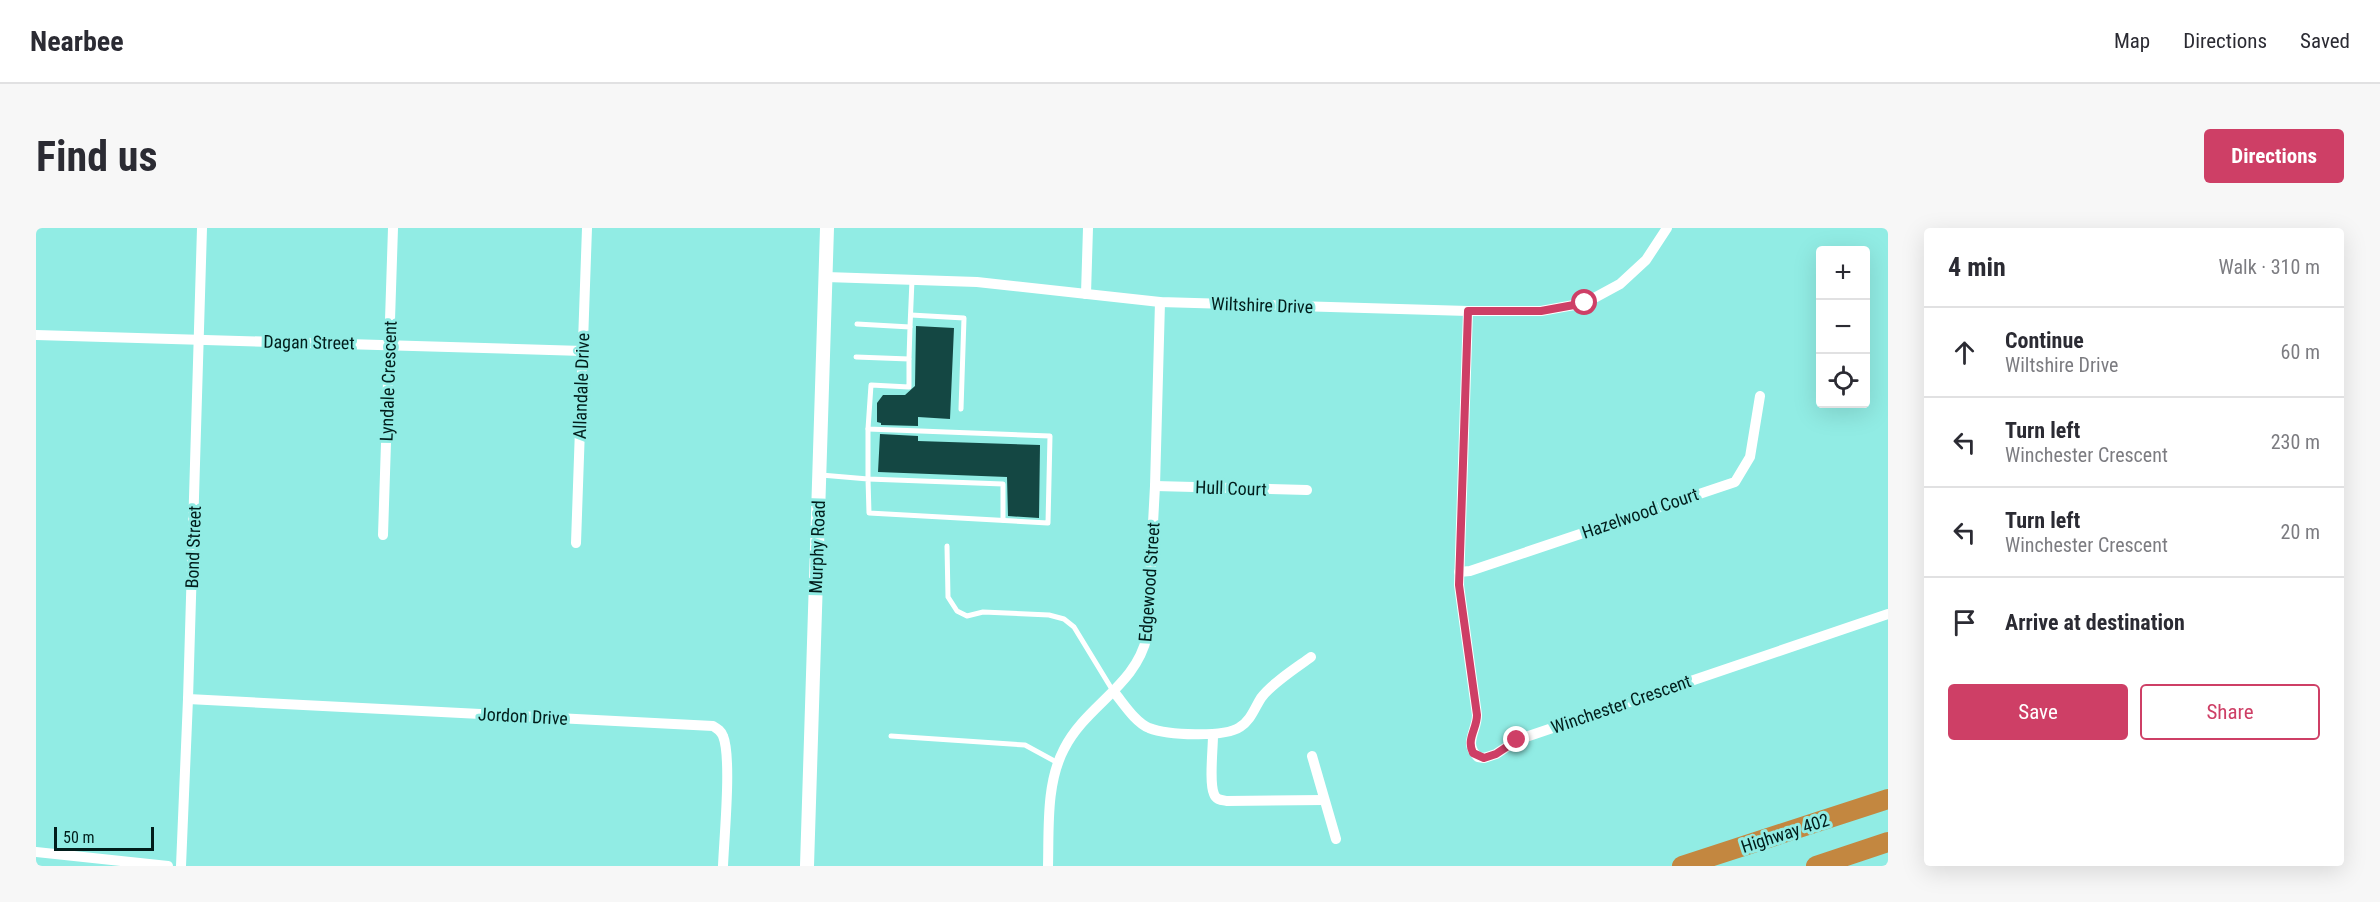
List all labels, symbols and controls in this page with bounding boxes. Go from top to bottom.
text: Nearbee [30,25,124,58]
text: Map [2114,29,2150,53]
text: Directions [2183,29,2267,53]
text: Saved [2300,29,2350,53]
button: Directions [2204,129,2344,183]
text: Find us [36,132,157,181]
map controls [1816,246,1870,408]
button: + [1816,246,1870,300]
text: 4 min [1948,252,2006,282]
text: Walk · 310 m [2219,255,2320,279]
route start [1571,289,1597,315]
street label: Wiltshire Drive [1211,293,1313,317]
button: − [1816,300,1870,354]
street label: Lyndale Crescent [375,320,401,442]
text: Continue [2005,328,2084,353]
street label: Dagan Street [263,331,355,353]
street label: Allandale Drive [569,333,593,439]
icon: ahead [1948,336,1981,369]
text: 60 m [2281,340,2320,364]
text: Wiltshire Drive [2005,353,2118,377]
button: locate [1816,354,1870,408]
text: Turn left [2005,418,2080,443]
icon: left [1948,426,1981,459]
text: 230 m [2271,430,2320,454]
text: Winchester Crescent [2005,443,2168,467]
street label: Hull Court [1195,476,1267,500]
street label: Hazelwood Court [1579,483,1701,543]
street label: Murphy Road [805,500,829,594]
street label: Bond Street [181,505,205,589]
text: Turn left [2005,508,2080,533]
icon: left [1948,516,1981,549]
text: 20 m [2281,520,2320,544]
street label: Edgewood Street [1134,521,1164,643]
text: Winchester Crescent [2005,533,2168,557]
icon: arrive [1948,606,1981,639]
text: Arrive at destination [2005,610,2185,635]
street label: Winchester Crescent [1548,670,1694,738]
button: Save [1948,684,2128,740]
button: Share [2140,684,2320,740]
street label: Jordon Drive [478,703,568,729]
route end [1503,726,1529,752]
street label: Highway 402 [1738,809,1832,857]
scale bar [54,824,154,852]
text: 50 m [63,828,95,847]

